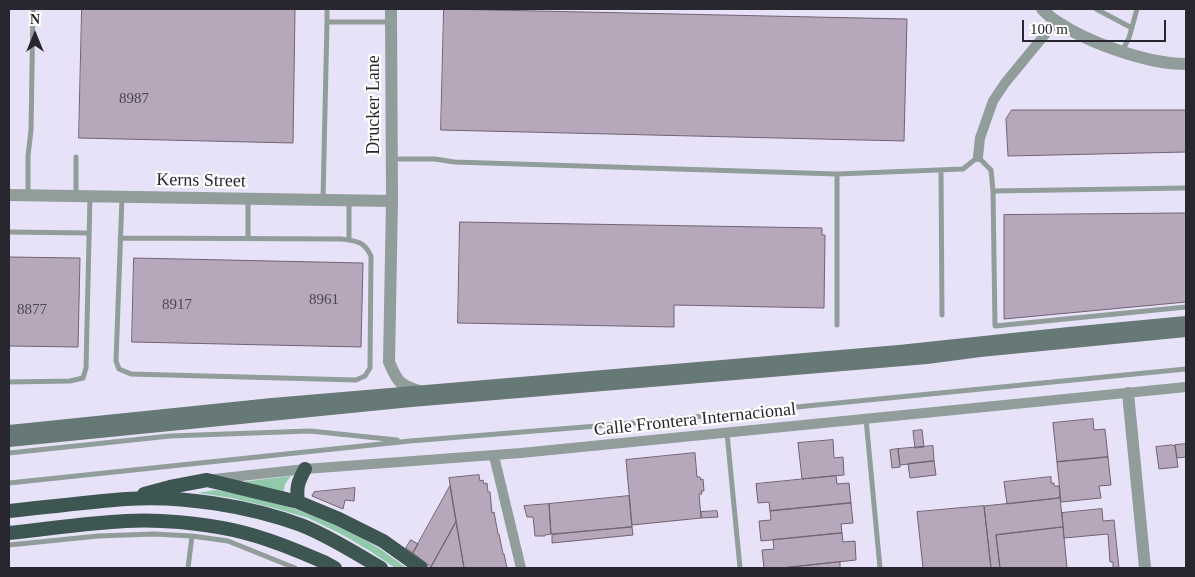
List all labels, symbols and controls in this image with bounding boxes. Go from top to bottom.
north arrow [10,10,60,60]
scale bar [1025,10,1169,42]
text: N [30,12,40,27]
text: 100 m [1030,21,1068,37]
street label: Drucker Lane [363,55,385,155]
house number: 8987 [119,90,149,108]
street label: Kerns Street [156,169,246,193]
house number: 8961 [309,291,339,309]
house number: 8917 [162,296,192,314]
house number: 8877 [17,301,47,319]
street label: Calle Frontera Internacional [593,399,797,441]

